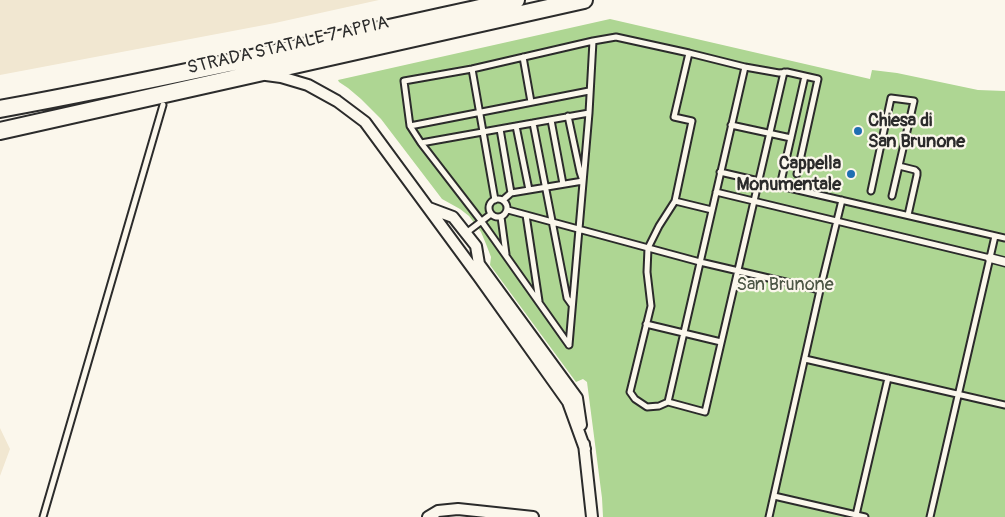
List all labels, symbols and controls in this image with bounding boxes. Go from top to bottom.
street label: STRADA STATALE 7 APPIA [185,12,391,80]
place label: Chiesa di San Brunone [868,110,965,152]
marker: Chiesa di San Brunone [852,125,864,137]
place label: Cappella Monumentale [737,153,841,195]
marker: Cappella Monumentale [845,168,857,180]
park label: San Brunone [736,274,834,296]

